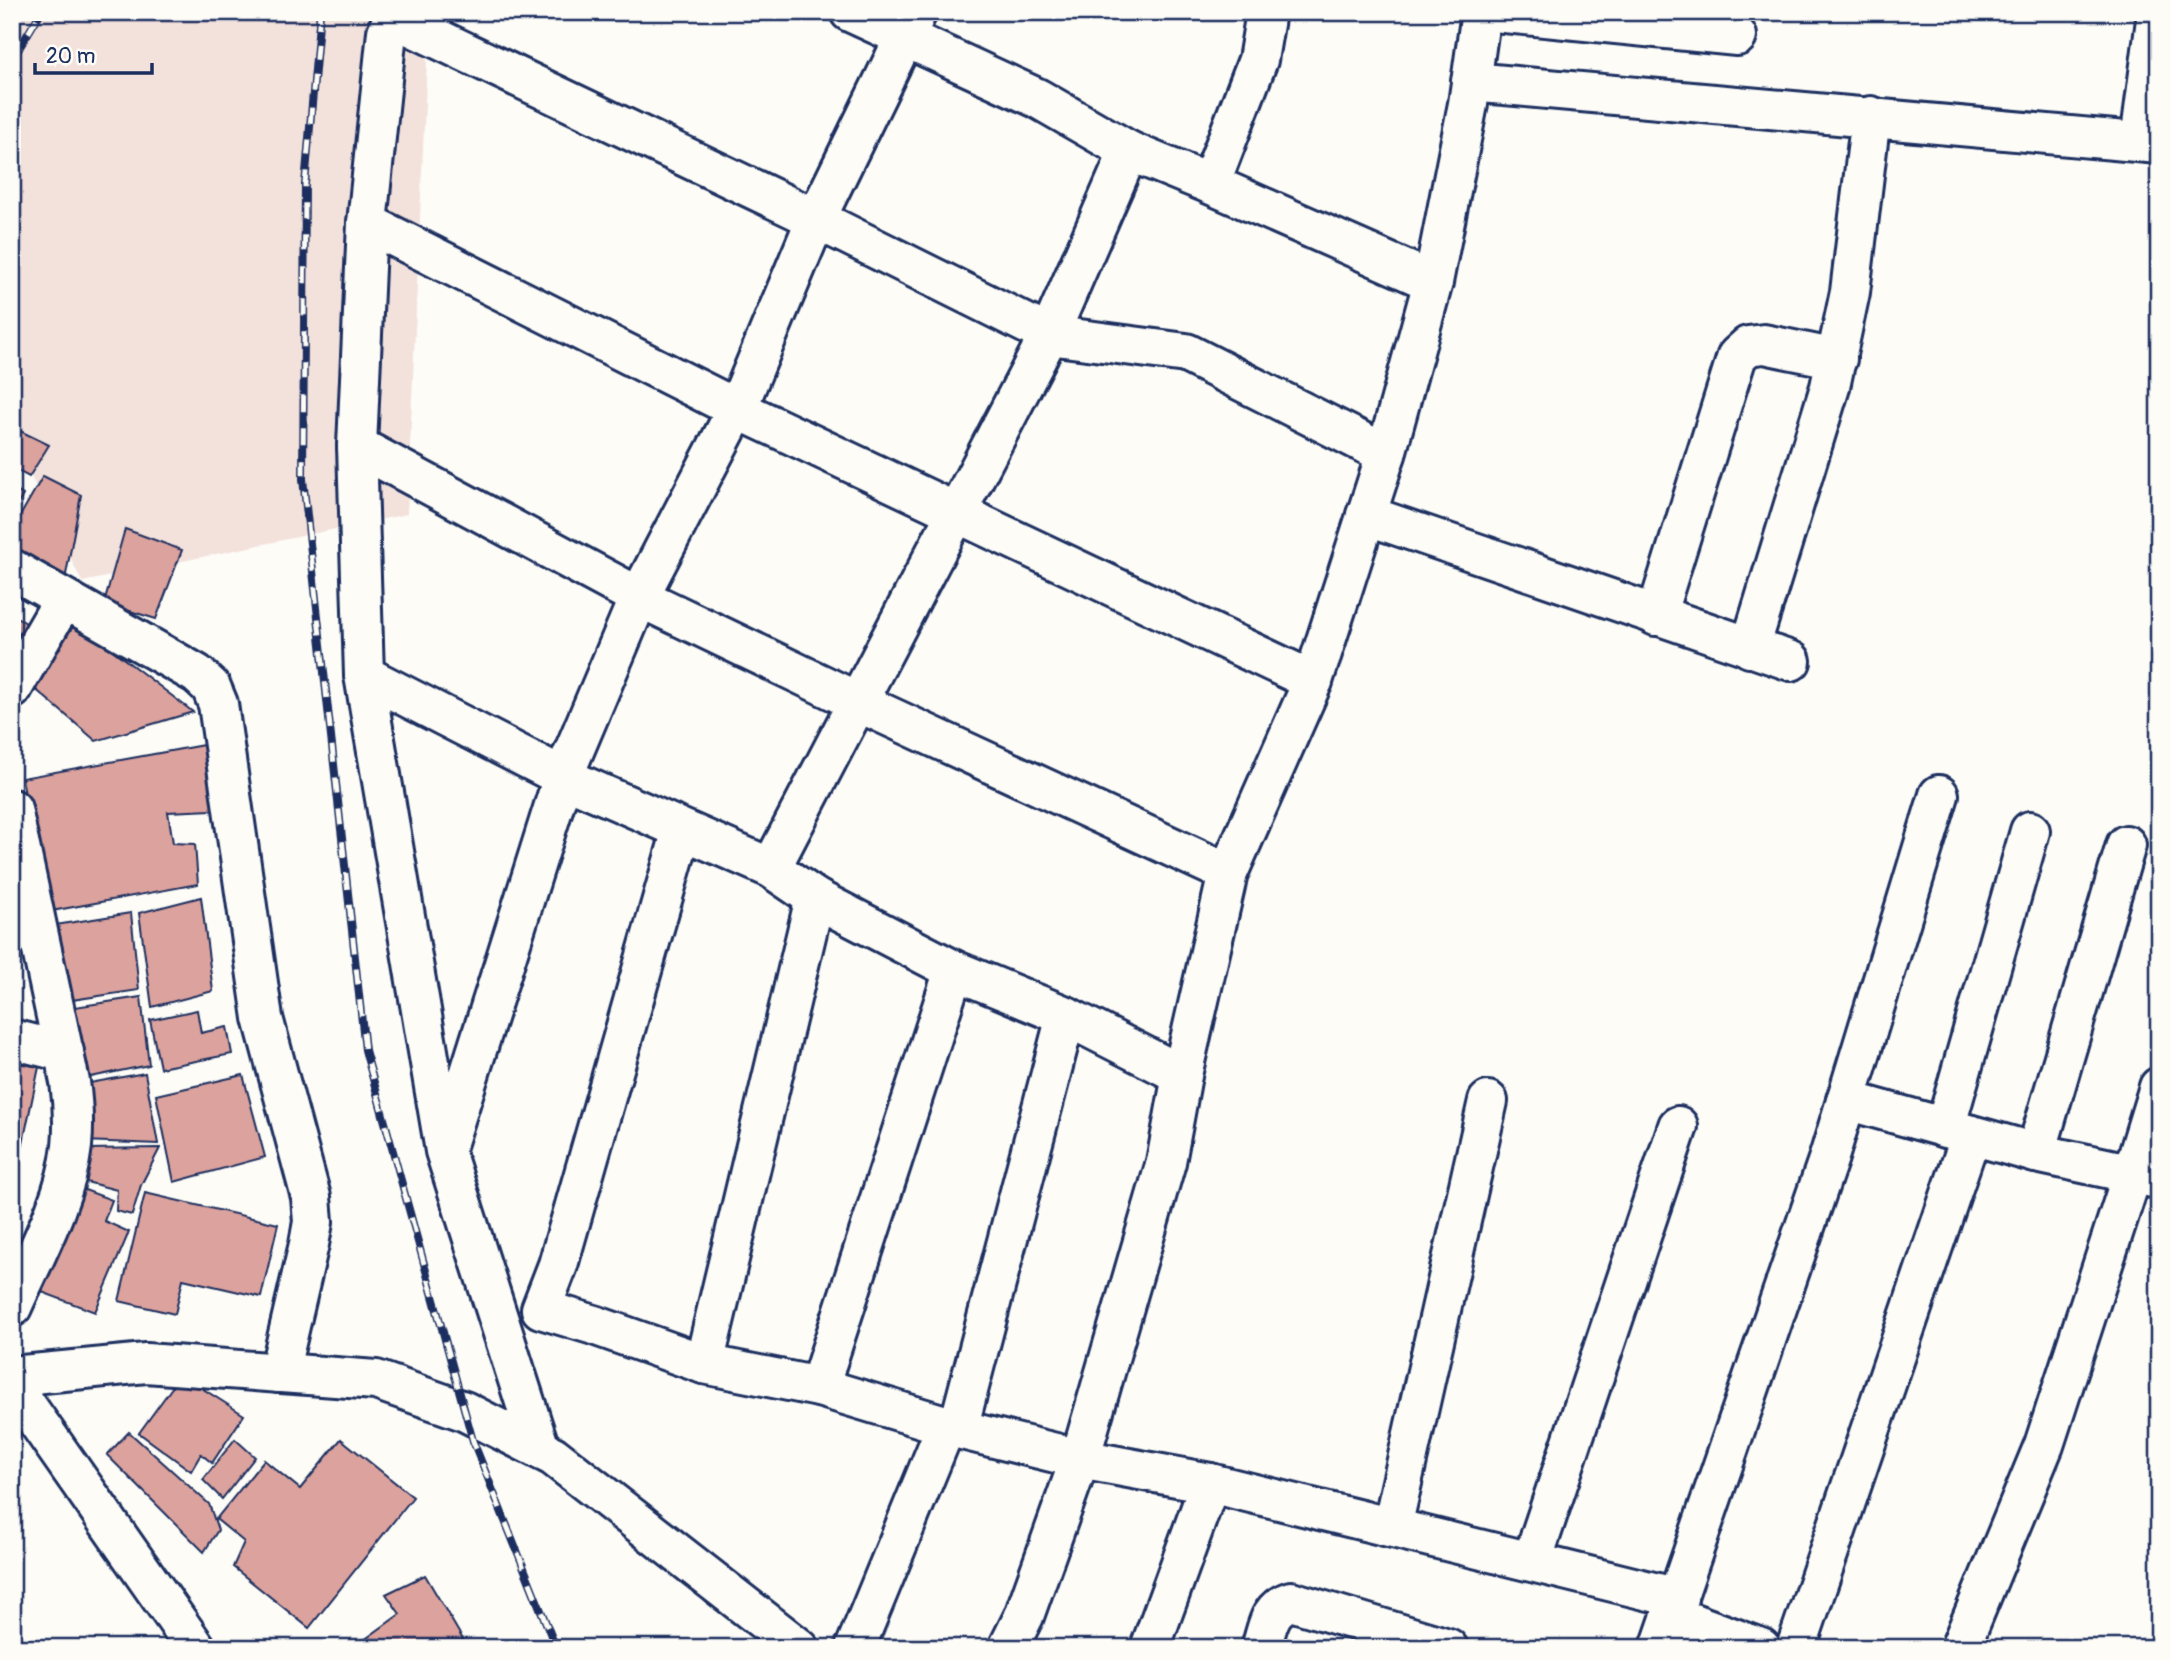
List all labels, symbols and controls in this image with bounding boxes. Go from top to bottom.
scale bar [35,32,152,76]
text: 20 m [46,43,95,70]

